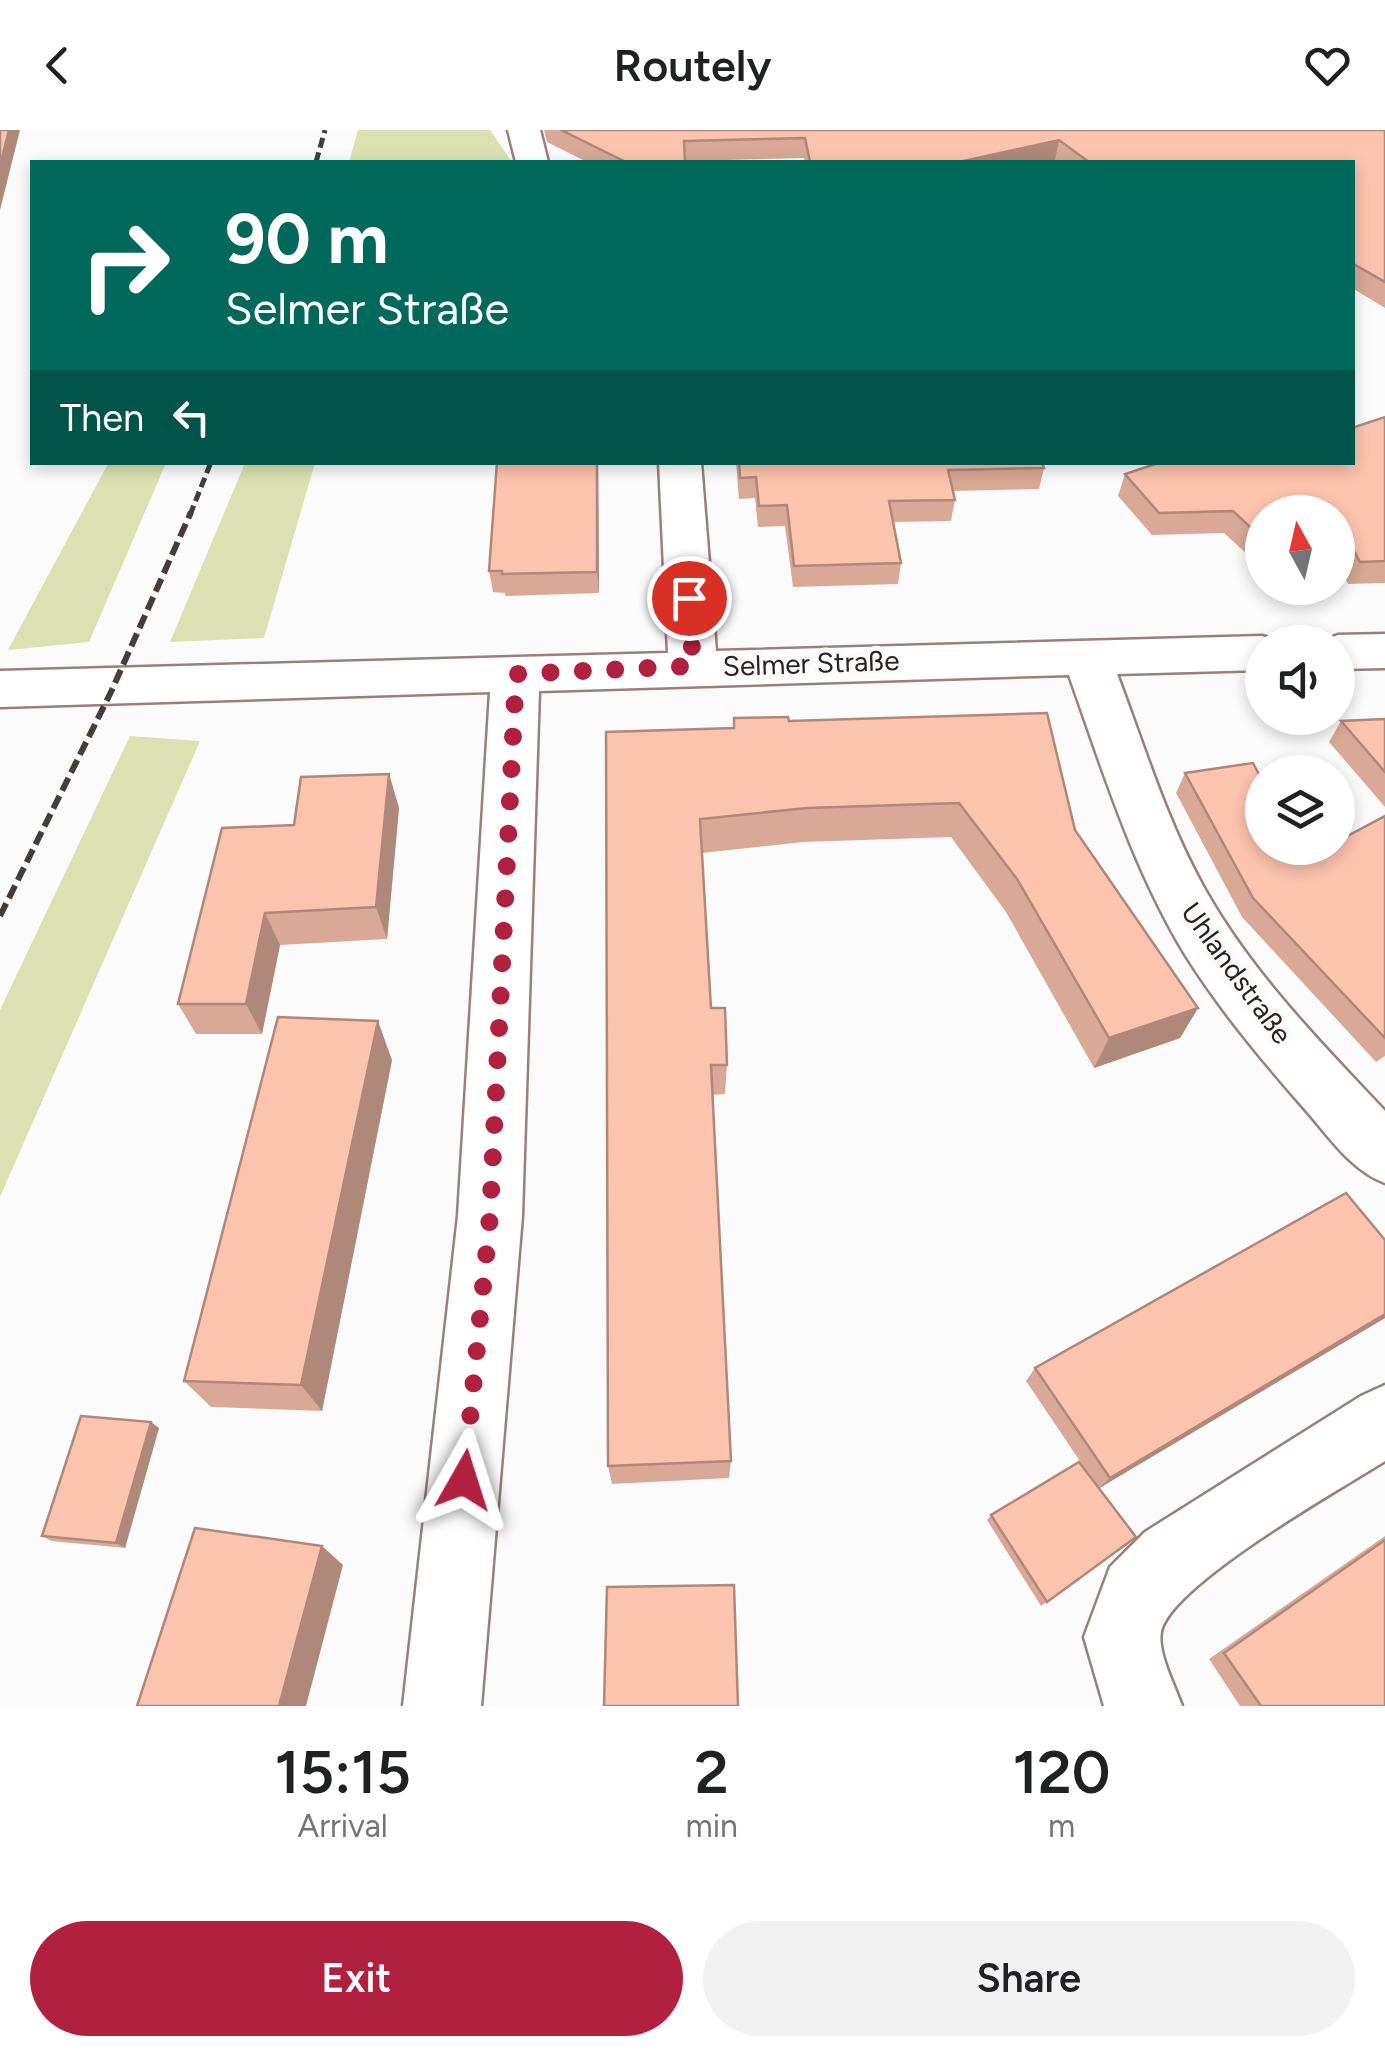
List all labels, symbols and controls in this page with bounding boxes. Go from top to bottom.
icon: back [30,38,85,93]
text: Routely [613,38,772,92]
icon: heart [1300,38,1355,93]
text: 90 m [225,196,389,281]
icon: right [60,200,190,330]
text: Selmer Straße [225,281,509,335]
icon: left [164,390,219,445]
text: Then [60,395,144,441]
north arrow [1245,495,1355,605]
map controls [1245,495,1355,865]
pin [647,556,732,641]
icon: arrive [662,571,717,626]
button: sound [1245,625,1355,735]
street label: Selmer Straße [722,643,900,683]
button: layers [1245,755,1355,865]
street label: Uhlandstraße [1174,896,1300,1050]
position arrow [412,1428,516,1532]
text: 15:15 [274,1736,411,1808]
text: 2 [695,1736,729,1808]
text: 120 [1012,1736,1111,1808]
text: Arrival [298,1807,388,1845]
text: min [685,1807,738,1845]
text: m [1048,1807,1075,1845]
button: Exit [30,1921,683,2036]
button: Share [703,1921,1355,2036]

